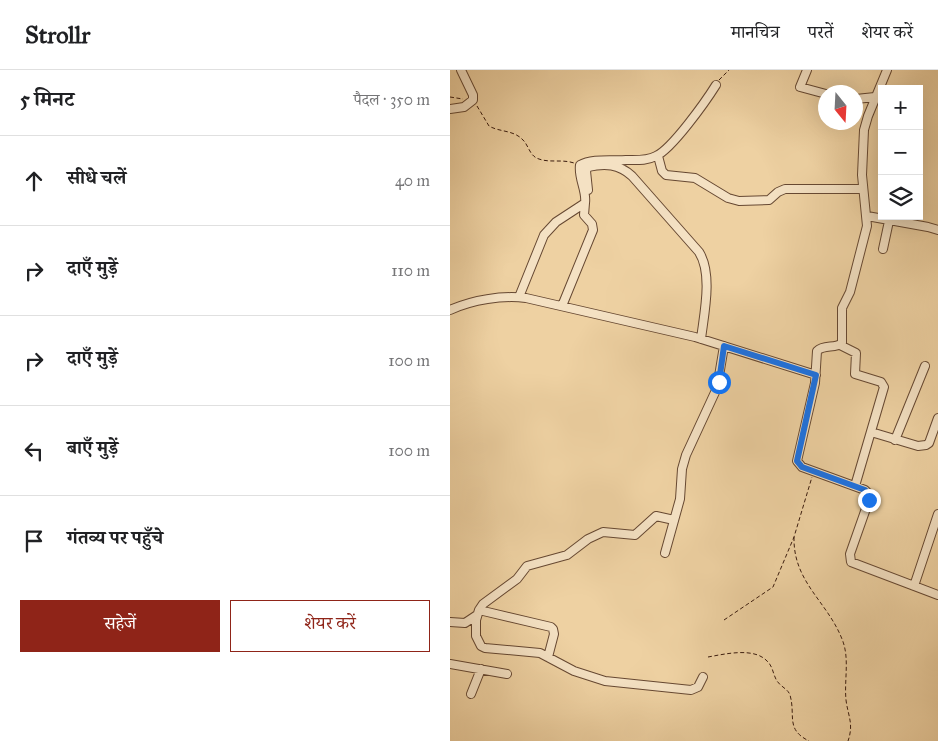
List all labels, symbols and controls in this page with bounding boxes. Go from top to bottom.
text: Strollr [25,20,90,50]
text: मानचित्र [731,21,780,43]
text: परतें [808,21,833,43]
text: शेयर करें [861,21,913,43]
north arrow [818,85,863,130]
map controls [878,85,923,220]
button: + [878,85,923,130]
text: 5 मिनट [20,86,74,112]
text: पैदल · 350 m [353,90,430,109]
button: − [878,130,923,175]
text: सीधे चलें [67,166,126,189]
icon: ahead [20,167,48,195]
text: 40 m [395,171,430,190]
button: layers [878,175,923,220]
text: दाएँ मुड़ें [67,256,118,279]
icon: right [20,257,48,285]
text: 110 m [391,261,430,280]
text: दाएँ मुड़ें [67,346,118,369]
icon: right [20,347,48,375]
text: 100 m [388,351,430,370]
route start [708,371,731,394]
text: बाएँ मुड़ें [67,436,118,459]
icon: left [20,437,48,465]
text: 100 m [388,441,430,460]
route end [858,489,881,512]
text: गंतव्य पर पहुँचे [67,526,163,549]
icon: arrive [20,527,48,555]
button: सहेजें [20,600,220,652]
button: शेयर करें [230,600,430,652]

